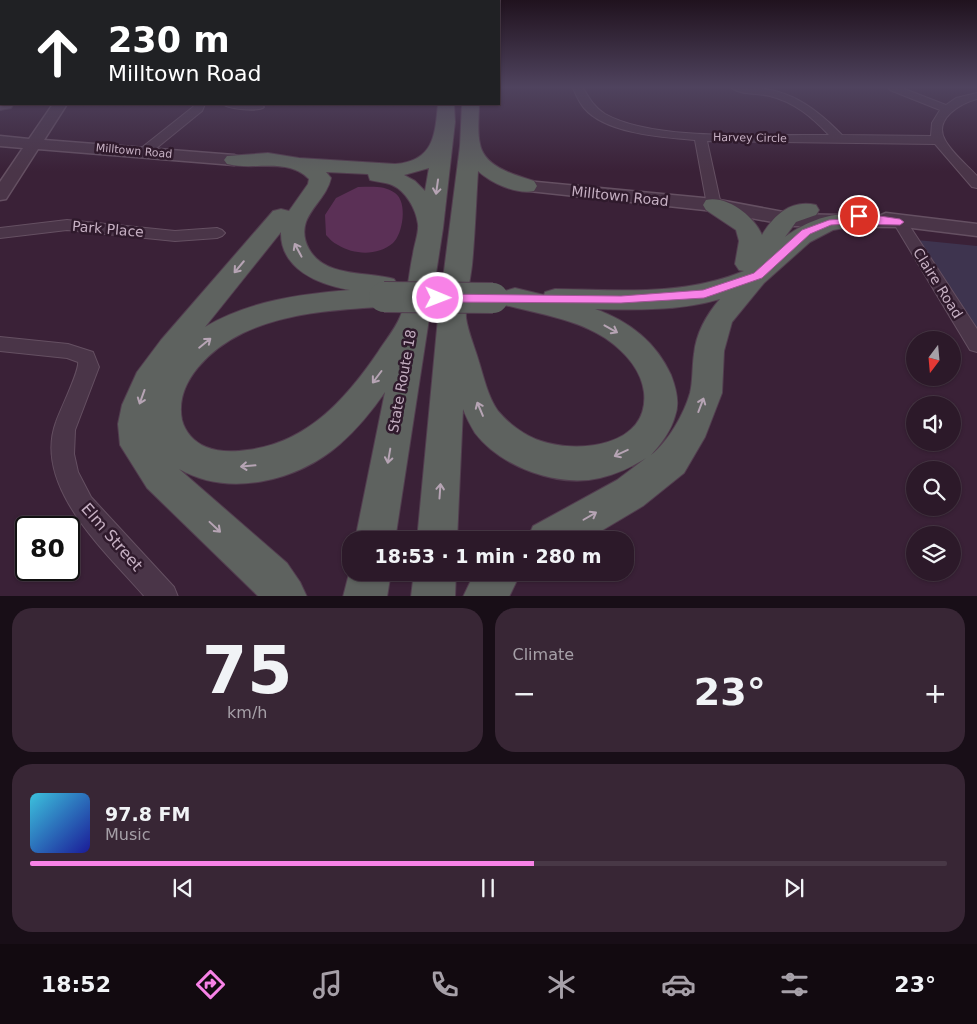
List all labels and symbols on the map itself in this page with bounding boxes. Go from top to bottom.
street label: Harvey Circle [713,131,787,145]
street label: Milltown Road [95,141,173,161]
one-way arrow [431,178,441,194]
street label: Milltown Road [571,183,669,209]
pin [838,195,880,237]
street label: Park Place [71,218,145,240]
one-way arrow [293,243,303,258]
street label: Claire Road [910,245,966,321]
one-way arrow [234,261,245,274]
position arrow [411,271,463,323]
one-way arrow [604,324,618,334]
street label: State Route 18 [385,328,419,434]
north arrow [906,331,961,386]
one-way arrow [198,337,211,348]
one-way arrow [372,370,382,384]
one-way arrow [137,388,146,404]
one-way arrow [697,398,707,413]
one-way arrow [475,402,485,417]
one-way arrow [384,447,394,463]
one-way arrow [614,449,629,459]
one-way arrow [240,462,256,471]
one-way arrow [436,484,445,500]
street label: Elm Street [77,499,147,575]
one-way arrow [582,510,596,520]
speed limit sign: 80 [15,516,80,581]
one-way arrow [209,521,221,533]

